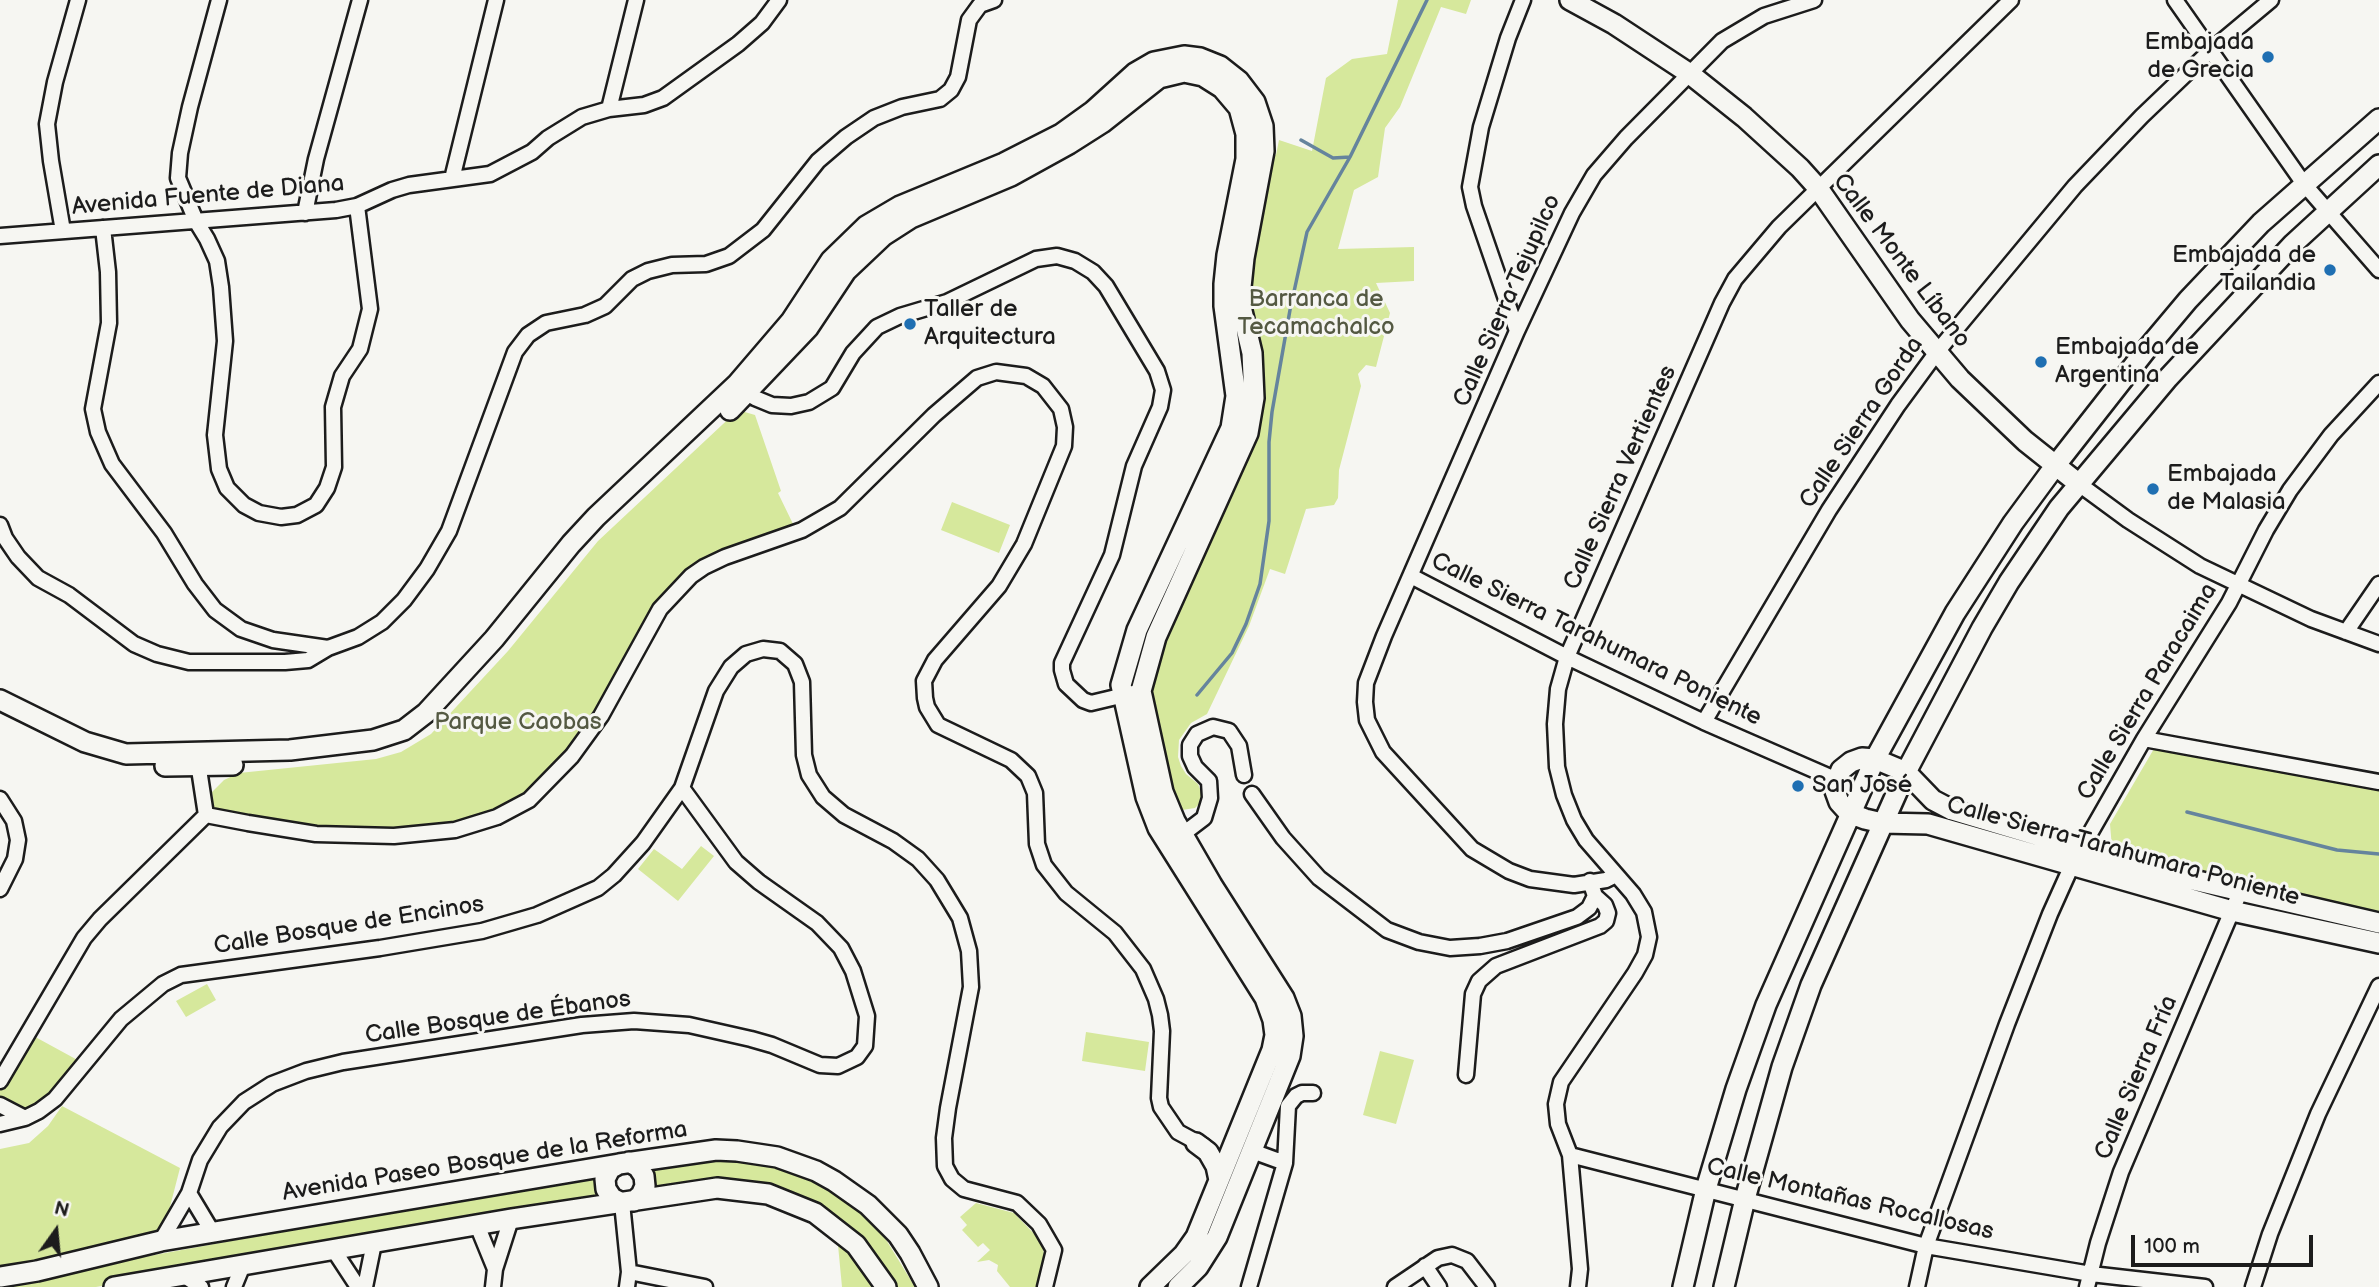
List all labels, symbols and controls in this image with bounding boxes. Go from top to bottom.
place label: Embajada de Grecia [2144,29,2254,85]
marker: Embajada de Grecia [2260,49,2276,65]
street label: Calle Monte Líbano [1826,168,1976,354]
street label: Avenida Fuente de Diana [71,170,345,222]
street label: Calle Sierra Tejupilco [1448,190,1568,412]
place label: Embajada de Tailandia [2172,242,2316,298]
marker: Embajada de Tailandia [2322,262,2338,278]
park label: Barranca de Tecamachalco [1237,286,1395,342]
place label: Taller de Arquitectura [924,296,1056,352]
marker: Taller de Arquitectura [902,316,918,332]
street label: Calle Sierra Gorda [1794,332,1930,514]
place label: Embajada de Argentina [2055,334,2199,390]
marker: Embajada de Argentina [2033,354,2049,370]
street label: Calle Sierra Vertientes [1558,361,1684,595]
place label: Embajada de Malasia [2167,461,2286,517]
marker: Embajada de Malasia [2145,481,2161,497]
street label: Calle Sierra Tarahumara Poniente [1426,547,1766,733]
street label: Calle Sierra Paracaima [2072,578,2224,806]
park label: Parque Caobas [434,709,602,737]
place label: San José [1812,772,1912,800]
marker: San José [1790,778,1806,794]
street label: Calle Sierra Tarahumara Poniente [1943,791,2303,913]
street label: Calle Bosque de Encinos [212,890,486,962]
street label: Calle Bosque de Ébanos [363,985,633,1051]
street label: Calle Sierra Fría [2089,992,2185,1164]
street label: Avenida Paseo Bosque de la Reforma [280,1116,690,1208]
street label: Calle Montañas Rocallosas [1703,1153,1997,1247]
north arrow [21,1196,91,1266]
text: N [52,1197,71,1223]
scale bar [2134,1220,2316,1264]
text: 100 m [2144,1234,2200,1259]

